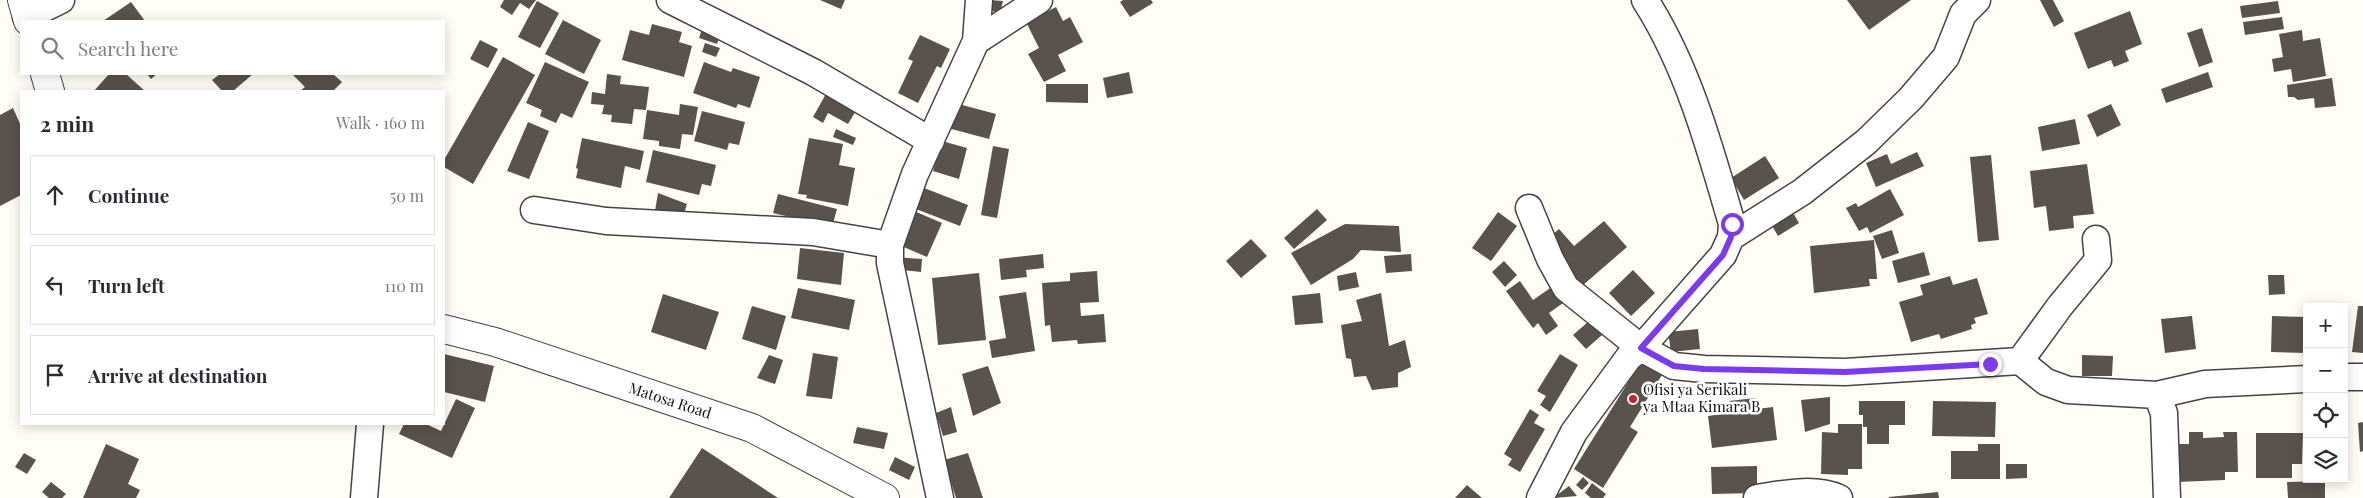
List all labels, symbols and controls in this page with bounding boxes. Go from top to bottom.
search box [20,20,445,75]
icon: search [38,34,66,62]
text: Search here [78,35,178,61]
text: 2 min [40,109,94,137]
text: Walk · 160 m [336,112,425,133]
icon: ahead [41,181,69,209]
text: Continue [88,182,169,208]
text: 50 m [390,185,424,206]
route start [1721,213,1744,236]
icon: left [41,271,69,299]
text: Turn left [88,272,165,298]
text: 110 m [384,275,424,296]
map controls [2303,303,2348,483]
button: + [2303,303,2348,348]
button: − [2303,348,2348,393]
route end [1979,353,2002,376]
icon: arrive [41,361,69,389]
text: Arrive at destination [88,362,268,388]
street label: Matosa Road [626,377,714,423]
place label: Ofisi ya Serikali ya Mtaa Kimara B [1642,379,1760,416]
marker: Ofisi ya Serikali ya Mtaa Kimara B [1627,393,1639,405]
button: locate [2303,393,2348,438]
button: layers [2303,438,2348,483]

